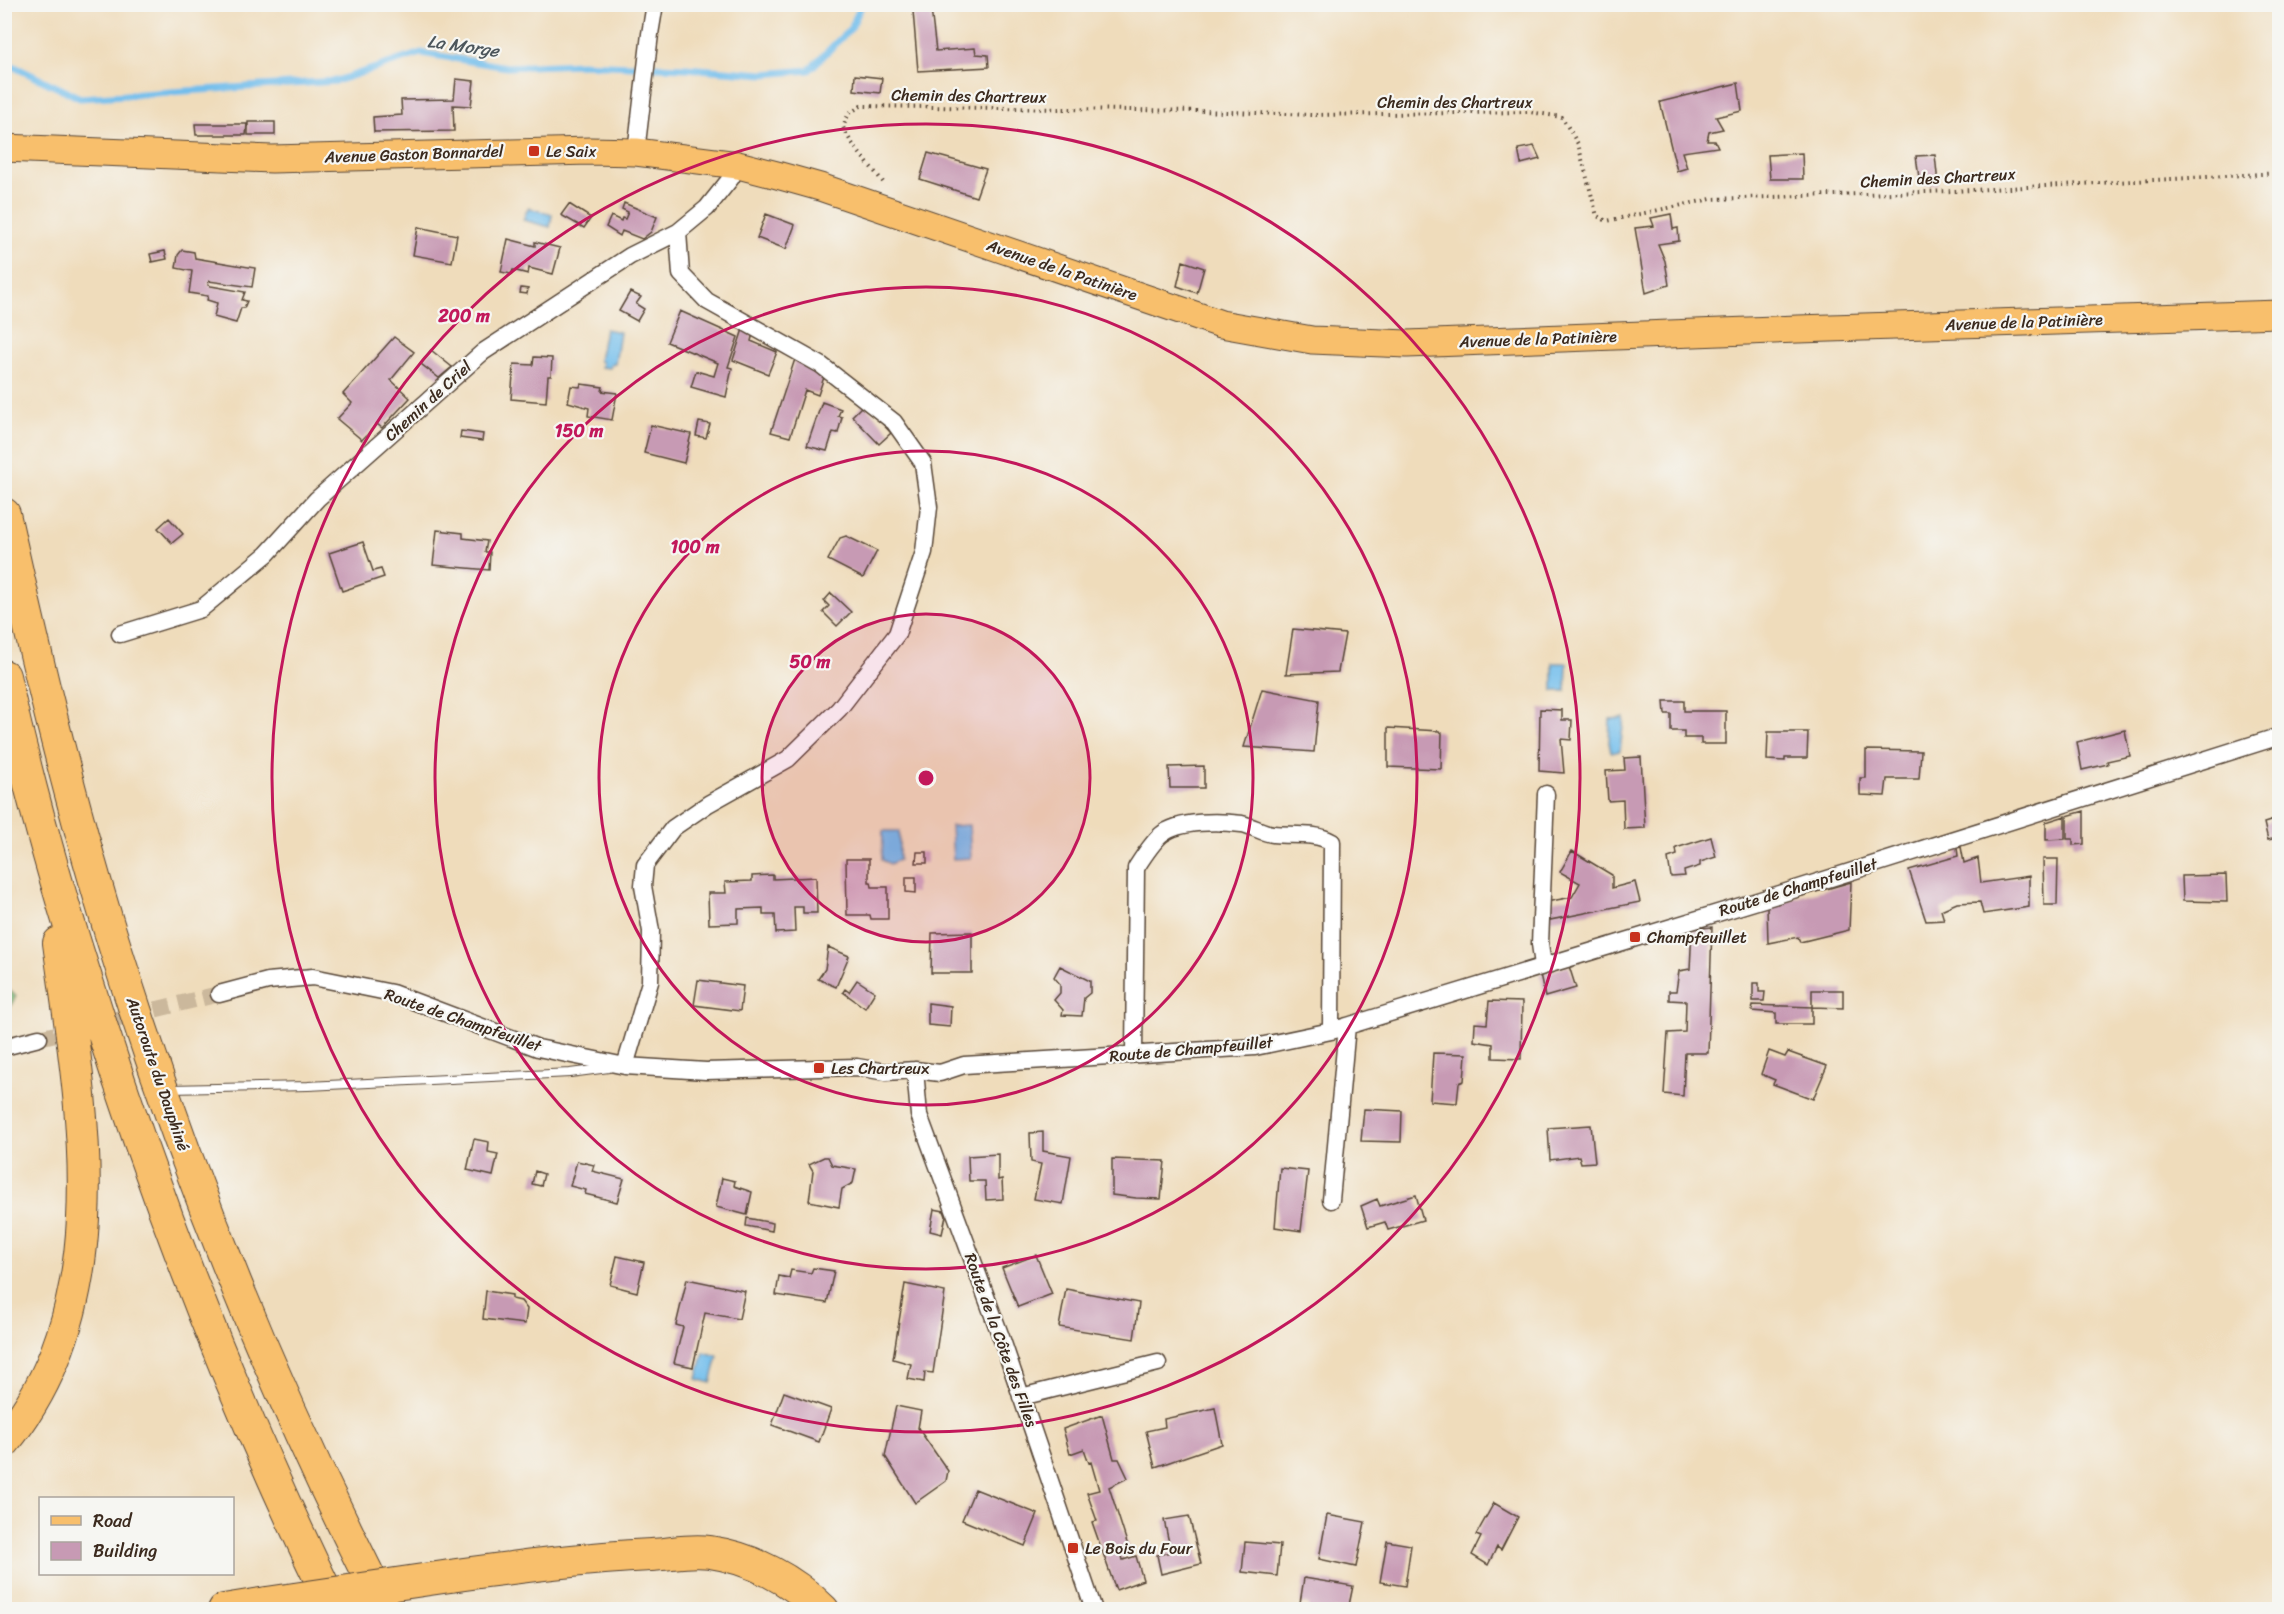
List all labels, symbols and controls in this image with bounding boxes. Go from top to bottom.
water label: La Morge [425,25,503,67]
street label: Chemin des Chartreux [891,80,1048,112]
street label: Chemin des Chartreux [1377,88,1533,117]
street label: Avenue Gaston Bonnardel [323,136,504,172]
place label: Le Saix [546,137,597,166]
marker: Le Saix [527,144,541,158]
street label: Chemin des Chartreux [1860,159,2017,197]
street label: Avenue de la Patinière [982,230,1141,309]
text: 200 m [437,300,490,332]
street label: Avenue de la Patinière [1944,305,2104,339]
street label: Avenue de la Patinière [1458,322,1618,356]
street label: Chemin de Criel [377,353,479,449]
text: 150 m [555,415,603,447]
text: 100 m [671,531,720,563]
text: 50 m [790,646,831,678]
centre of rings [916,768,936,788]
street label: Route de Champfeuillet [1715,849,1881,925]
place label: Champfeuillet [1647,923,1747,952]
marker: Champfeuillet [1628,930,1642,944]
street label: Route de Champfeuillet [381,980,546,1061]
street label: Autoroute du Dauphiné [118,992,198,1155]
street label: Route de Champfeuillet [1108,1027,1275,1071]
place label: Les Chartreux [831,1054,930,1083]
marker: Les Chartreux [812,1061,826,1075]
street label: Route de la Côte des Filles [956,1249,1046,1432]
legend [39,1497,234,1575]
text: Road [93,1505,133,1537]
place label: Le Bois du Four [1085,1534,1194,1563]
text: Building [93,1535,157,1567]
marker: Le Bois du Four [1066,1541,1080,1555]

